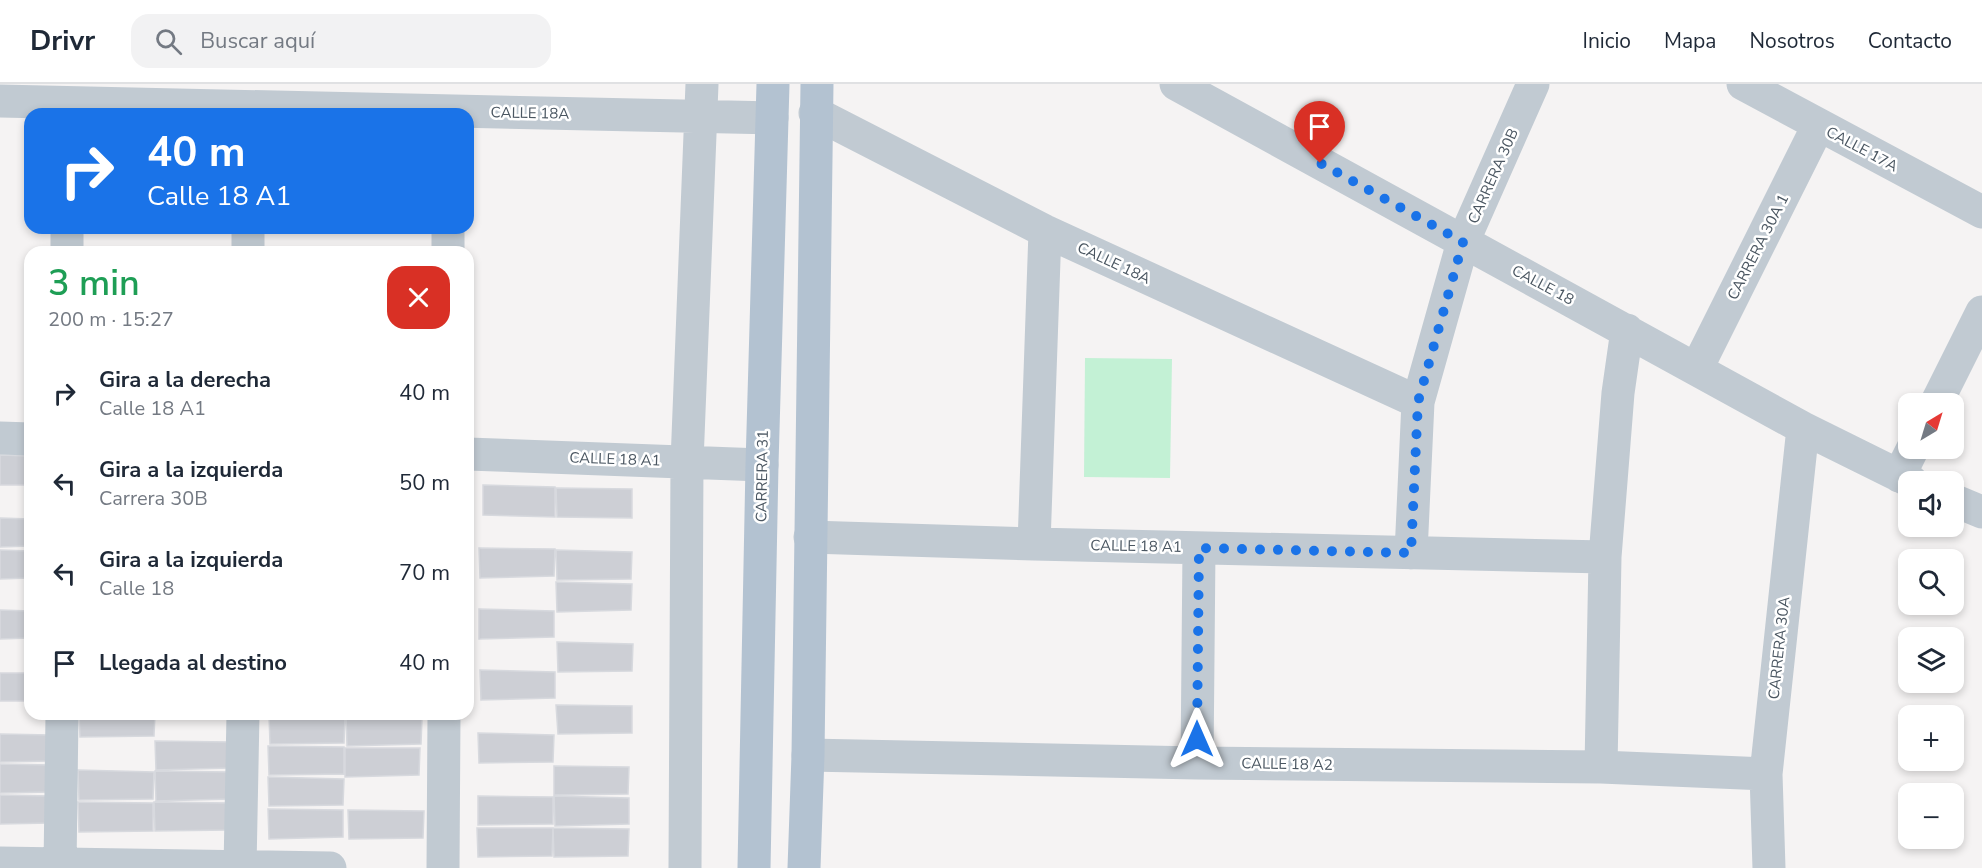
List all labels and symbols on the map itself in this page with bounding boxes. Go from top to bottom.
pin [1294,101,1345,163]
street label: CALLE 18A [491,102,570,124]
street label: CALLE 17A [1823,122,1901,176]
street label: CARRERA 30B [1463,125,1523,227]
street label: CARRERA 30A 1 [1723,191,1793,303]
street label: CALLE 18A [1074,237,1154,289]
street label: CALLE 18 [1508,260,1578,310]
north arrow [1898,393,1964,459]
street label: CARRERA 31 [751,430,773,522]
street label: CALLE 18 A1 [569,447,661,471]
street label: CALLE 18 A1 [1090,535,1182,557]
street label: CARRERA 30A [1764,596,1794,700]
position arrow [1165,707,1229,771]
street label: CALLE 18 A2 [1241,753,1333,775]

